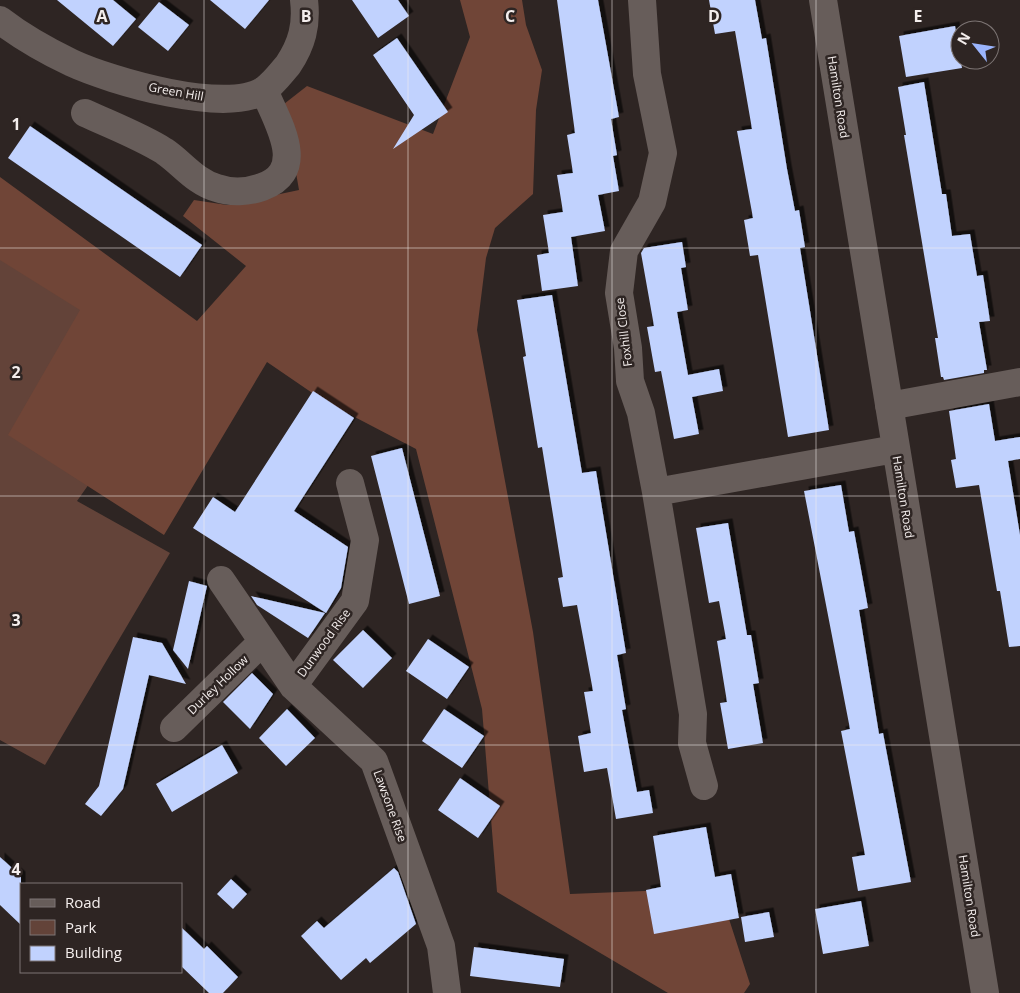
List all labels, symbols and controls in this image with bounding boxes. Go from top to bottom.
text: A [96,5,108,27]
text: B [301,5,311,27]
text: C [505,5,515,27]
text: D [708,5,720,27]
text: E [914,5,923,27]
north arrow [950,20,1000,70]
text: N [952,29,974,48]
street label: Hamilton Road [824,54,853,139]
street label: Green Hill [147,78,205,105]
text: 1 [11,113,21,135]
street label: Foxhill Close [611,296,636,368]
text: 2 [11,361,21,383]
street label: Hamilton Road [889,454,918,539]
street label: Dunwood Rise [293,605,354,680]
text: 3 [11,609,21,631]
street label: Durley Hollow [184,651,252,718]
street label: Lawsone Rise [370,768,411,844]
street label: Hamilton Road [955,853,984,938]
text: 4 [11,858,21,880]
legend [20,883,182,973]
text: Road [65,892,101,912]
text: Park [65,917,96,937]
text: Building [65,942,122,962]

